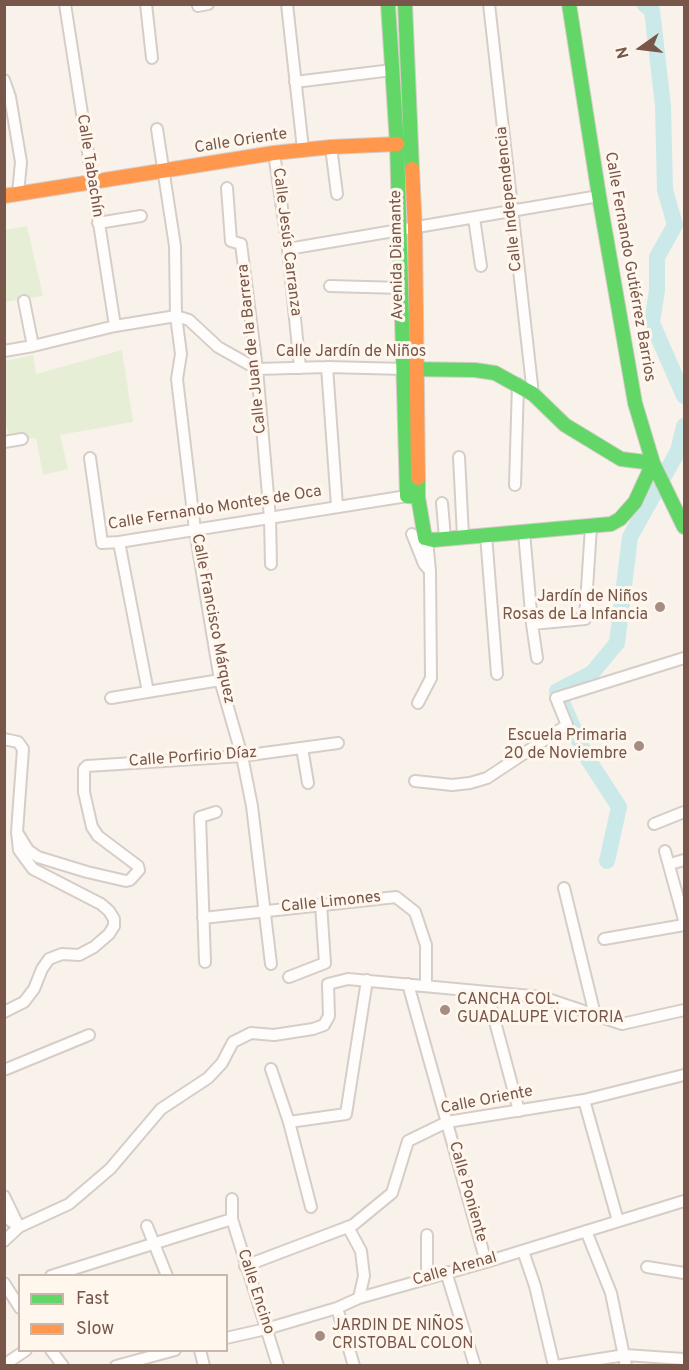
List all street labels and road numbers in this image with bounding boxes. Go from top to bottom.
street label: Calle Tabachín [71,113,107,219]
street label: Calle Oriente [193,125,289,159]
street label: Calle Independencia [493,125,527,273]
street label: Calle Fernando Gutiérrez Barrios [599,150,659,384]
street label: Calle Jesús Carranza [267,167,305,317]
street label: Avenida Diamante [387,190,409,320]
street label: Calle Juan de la Barrera [235,263,271,435]
street label: Calle Jardín de Niños [276,343,426,363]
street label: Calle Fernando Montes de Oca [107,483,323,535]
street label: Calle Francisco Márquez [186,532,238,706]
street label: Calle Porfirio Díaz [128,744,258,772]
street label: Calle Limones [280,888,382,918]
street label: Calle Oriente [439,1083,535,1119]
street label: Calle Poniente [443,1140,491,1244]
street label: Calle Encino [232,1247,278,1337]
street label: Calle Arenal [411,1249,499,1291]

